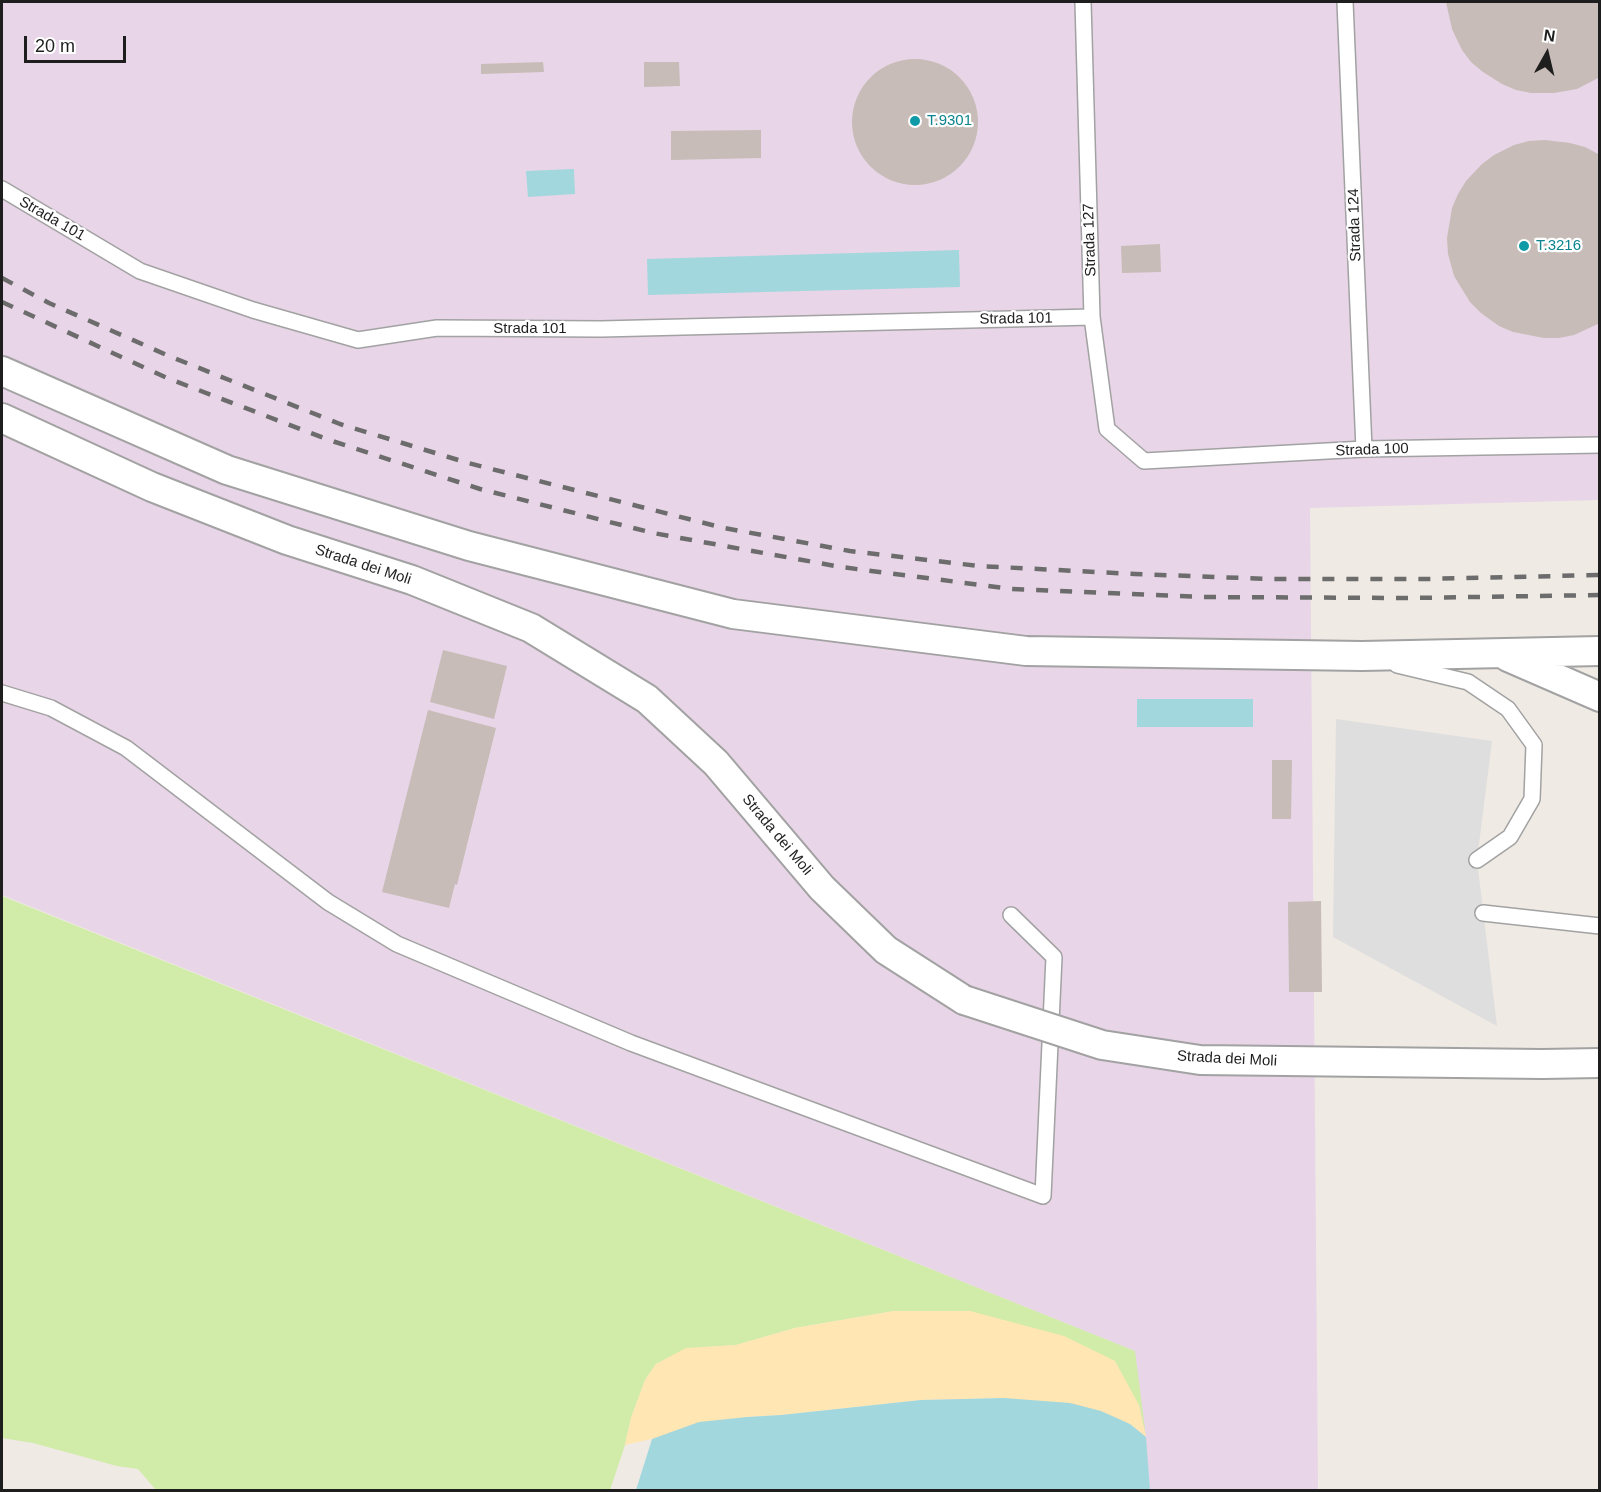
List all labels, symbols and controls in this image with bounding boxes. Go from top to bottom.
scale bar [27,24,129,62]
north arrow [1517,24,1577,84]
text: N [1543,26,1556,45]
text: 20 m [35,36,75,56]
place label: T.9301 [927,112,972,130]
marker: T.9301 [908,114,922,128]
street label: Strada 124 [1345,188,1365,262]
street label: Strada 101 [16,193,88,245]
street label: Strada 127 [1080,203,1100,277]
place label: T.3216 [1536,237,1581,255]
marker: T.3216 [1517,239,1531,253]
street label: Strada 101 [979,309,1053,329]
street label: Strada 101 [493,320,567,338]
street label: Strada 100 [1335,440,1409,460]
street label: Strada dei Moli [313,541,413,589]
street label: Strada dei Moli [738,791,816,879]
street label: Strada dei Moli [1177,1047,1277,1071]

